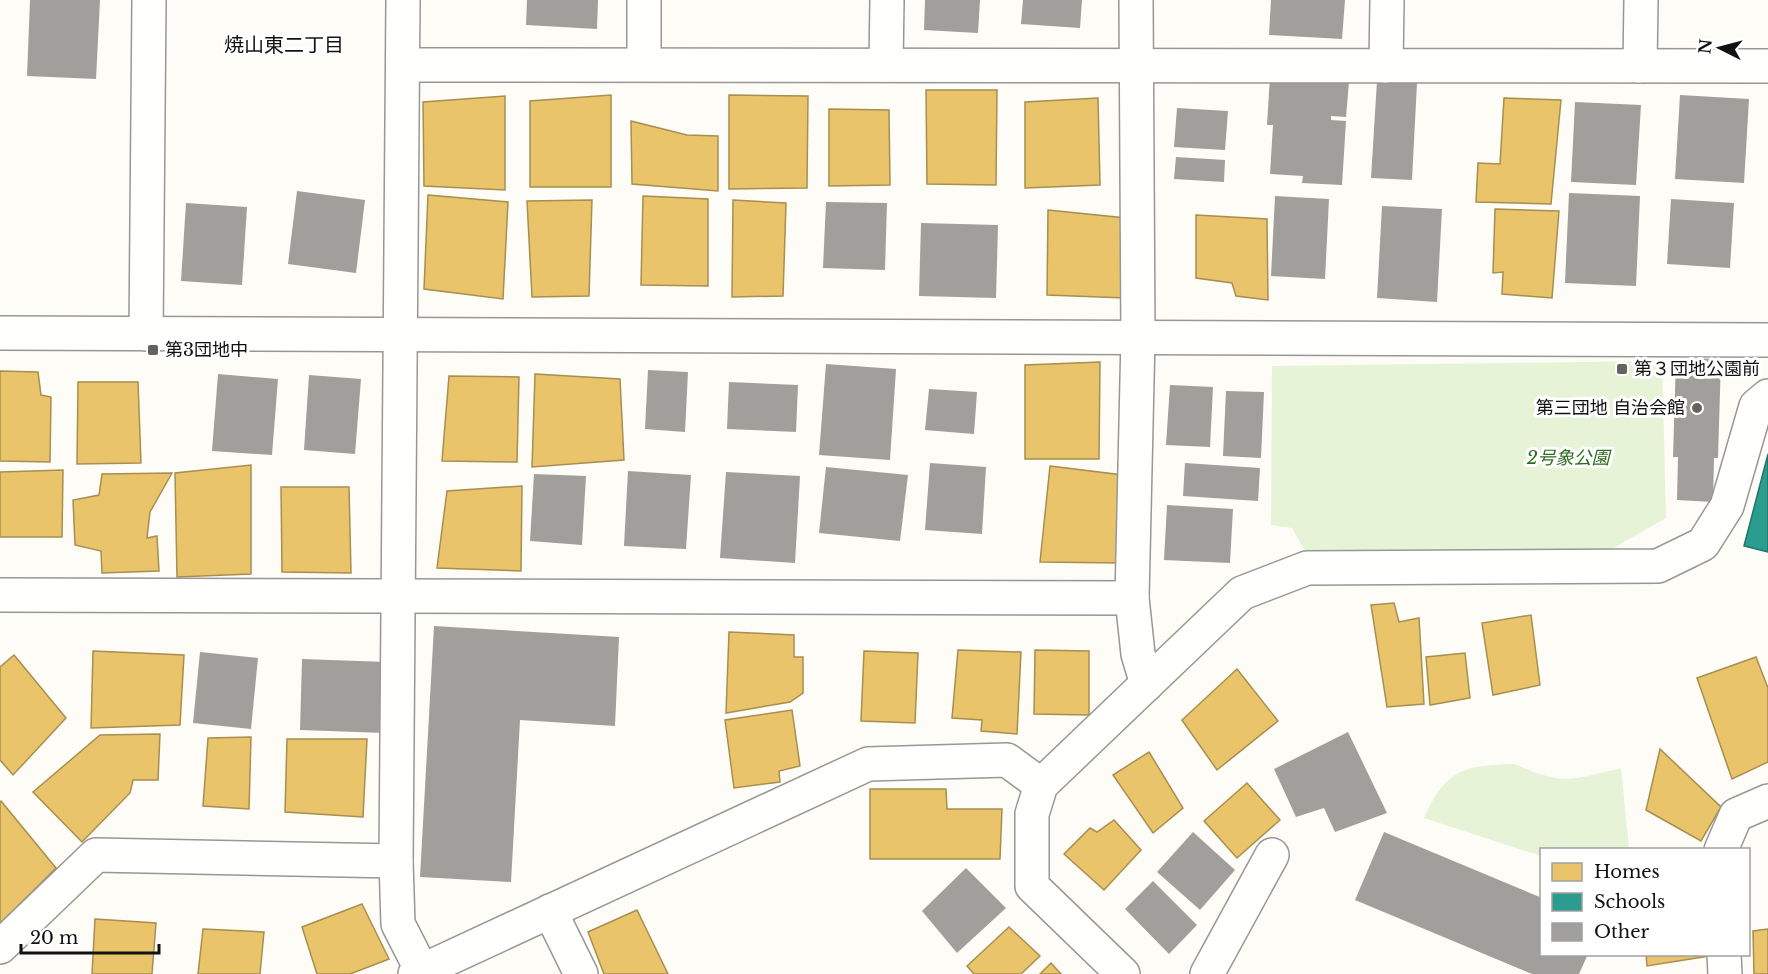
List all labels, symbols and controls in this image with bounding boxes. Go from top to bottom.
north arrow [1690,18,1750,78]
district label: 焼山東二丁目 [224,33,344,57]
text: N [1694,38,1716,55]
place label: 第3団地中 [165,339,248,361]
marker: 第3団地中 [146,343,160,357]
place label: 第３団地公園前 [1634,358,1760,380]
marker: 第３団地公園前 [1615,362,1629,376]
place label: 第三団地 自治会館 [1536,397,1685,419]
marker: 第三団地 自治会館 [1690,401,1704,415]
park label: 2号象公園 [1526,447,1613,469]
legend [1540,848,1750,956]
text: Homes [1594,861,1660,883]
text: Schools [1594,891,1665,913]
scale bar [21,917,159,955]
text: Other [1594,921,1650,943]
text: 20 m [30,927,78,949]

